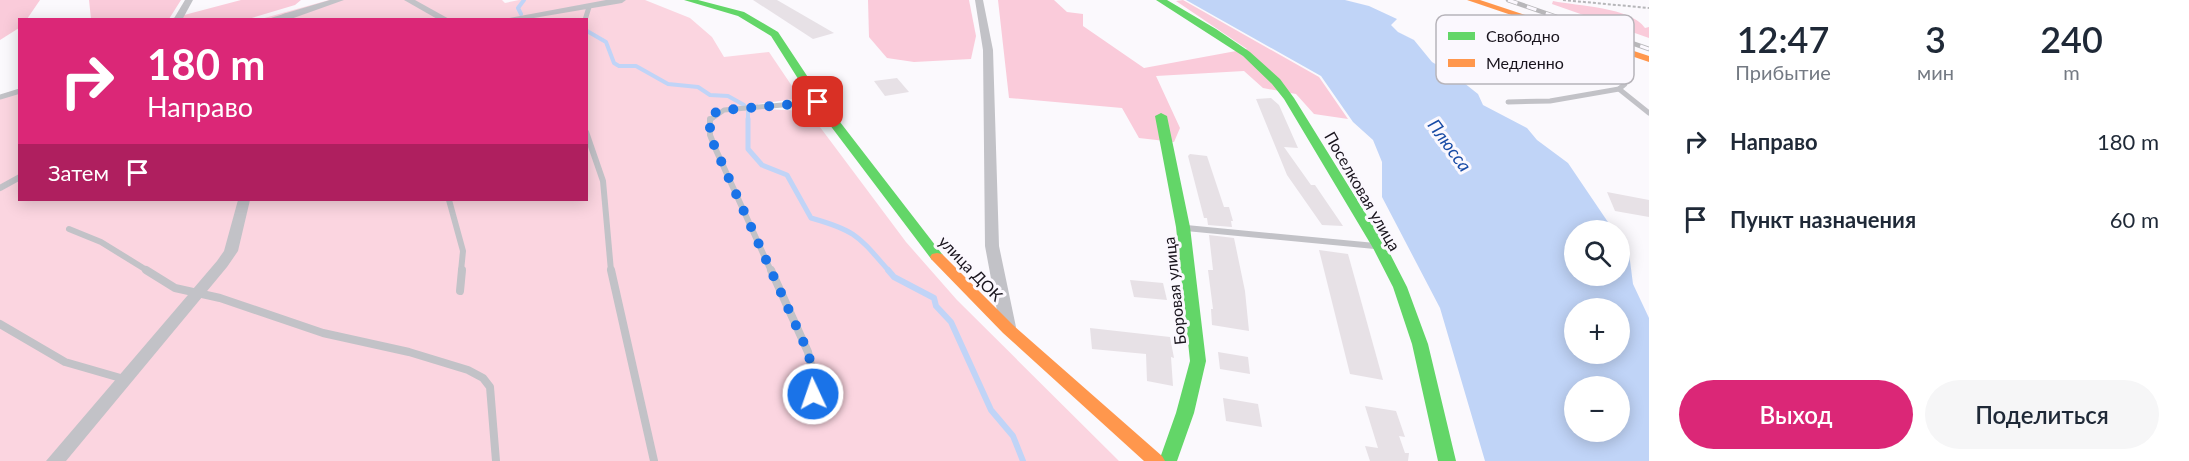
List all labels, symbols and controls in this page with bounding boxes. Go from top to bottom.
legend [1436,15,1634,84]
text: 12:47 [1737,17,1829,61]
text: 3 [1925,17,1946,61]
text: 240 [2040,17,2103,61]
text: Свободно [1486,26,1560,45]
text: 180 m [147,39,265,89]
icon: right [48,42,126,120]
text: Медленно [1486,53,1564,72]
text: Прибытие [1735,60,1831,84]
text: мин [1917,60,1954,84]
text: m [2063,60,2080,84]
pin [792,76,843,127]
icon: arrive [801,85,834,118]
text: Направо [147,90,253,123]
water label: Плюсса [1424,114,1476,176]
icon: right [1679,125,1712,158]
street label: Поселковая улица [1321,128,1405,254]
text: Направо [1730,128,1818,155]
text: 180 m [2097,128,2159,155]
icon: arrive [121,156,154,189]
text: Затем [48,159,109,186]
icon: arrive [1679,203,1712,236]
text: Пункт назначения [1730,206,1916,233]
text: 60 m [2110,206,2159,233]
map controls [1564,220,1630,442]
button: search [1564,220,1630,286]
street label: улица ДОК [935,231,1007,305]
street label: Боровая улица [1159,236,1189,346]
button: + [1564,298,1630,364]
position arrow [781,362,845,426]
button: − [1564,376,1630,442]
button: Выход [1679,380,1913,449]
button: Поделиться [1925,380,2159,449]

